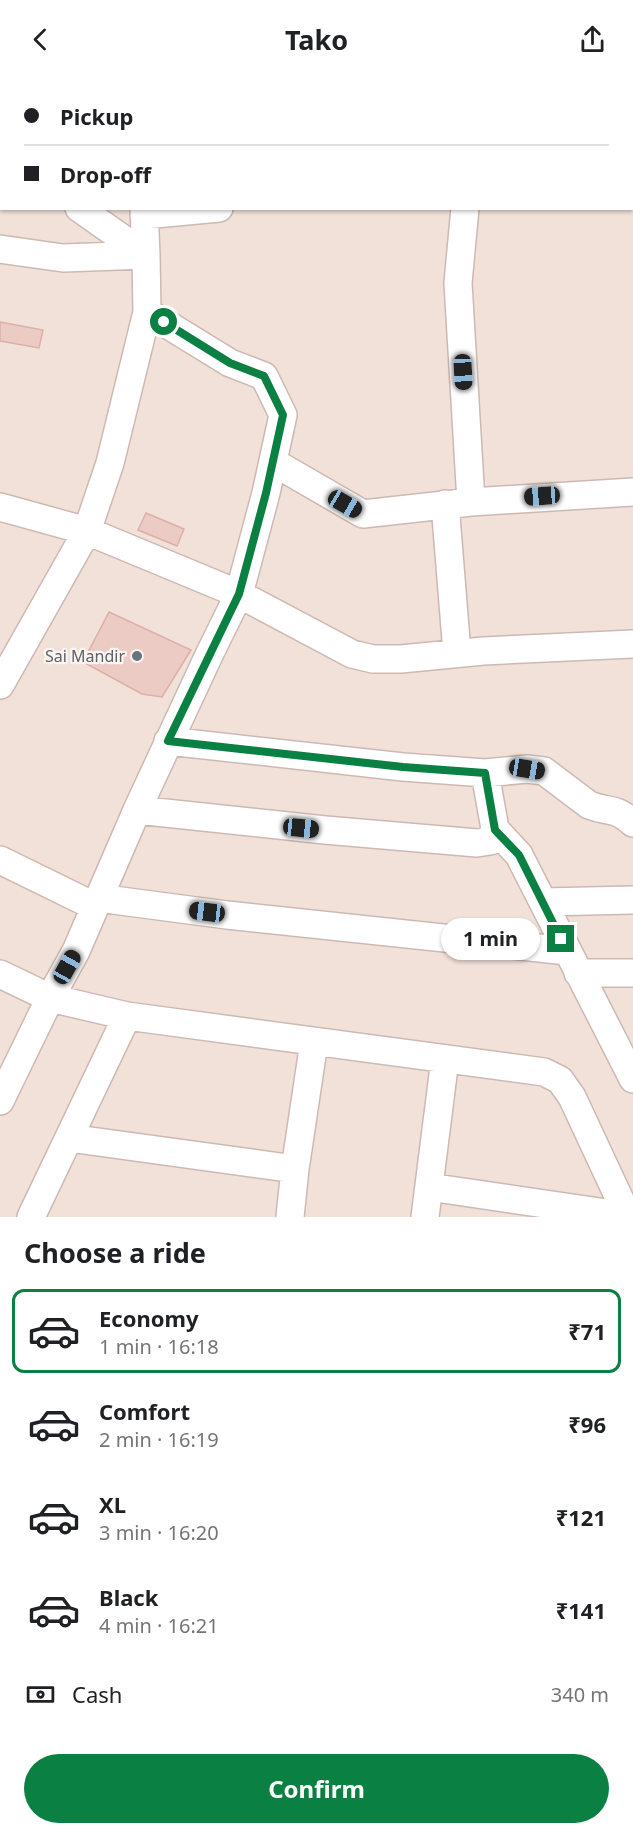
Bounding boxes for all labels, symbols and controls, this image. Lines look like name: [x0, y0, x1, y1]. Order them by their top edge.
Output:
text: Tako: [285, 21, 348, 58]
icon: back: [24, 23, 57, 56]
icon: share: [576, 23, 609, 56]
text: Pickup: [60, 101, 133, 131]
text: Drop-off: [60, 159, 151, 189]
route start: [150, 308, 177, 335]
car: [453, 354, 473, 390]
car: [523, 486, 561, 506]
car: [325, 487, 365, 521]
place label: Sai Mandir: [45, 645, 125, 667]
marker: Sai Mandir: [130, 649, 144, 663]
car: [508, 757, 546, 781]
car: [282, 817, 320, 839]
car: [188, 901, 226, 923]
callout: 1 min: [441, 918, 540, 960]
text: 1 min: [463, 925, 518, 952]
route end: [547, 925, 574, 952]
car: [50, 947, 84, 987]
text: Choose a ride: [24, 1234, 206, 1271]
text: Economy: [99, 1303, 198, 1333]
icon: car: [27, 1304, 81, 1358]
text: ₹71: [568, 1316, 606, 1346]
text: 1 min · 16:18: [99, 1333, 219, 1360]
text: Comfort: [99, 1396, 190, 1426]
icon: car: [27, 1397, 81, 1451]
text: ₹96: [568, 1409, 606, 1439]
text: 2 min · 16:19: [99, 1426, 219, 1453]
text: XL: [99, 1489, 126, 1519]
icon: car: [27, 1490, 81, 1544]
text: ₹121: [556, 1502, 606, 1532]
text: 3 min · 16:20: [99, 1519, 219, 1546]
text: Black: [99, 1582, 158, 1612]
icon: car: [27, 1583, 81, 1637]
text: ₹141: [556, 1595, 606, 1625]
text: 4 min · 16:21: [99, 1612, 219, 1639]
icon: cash: [24, 1678, 57, 1711]
text: Cash: [72, 1679, 122, 1709]
text: 340 m: [551, 1681, 609, 1708]
button: Confirm: [24, 1754, 609, 1823]

